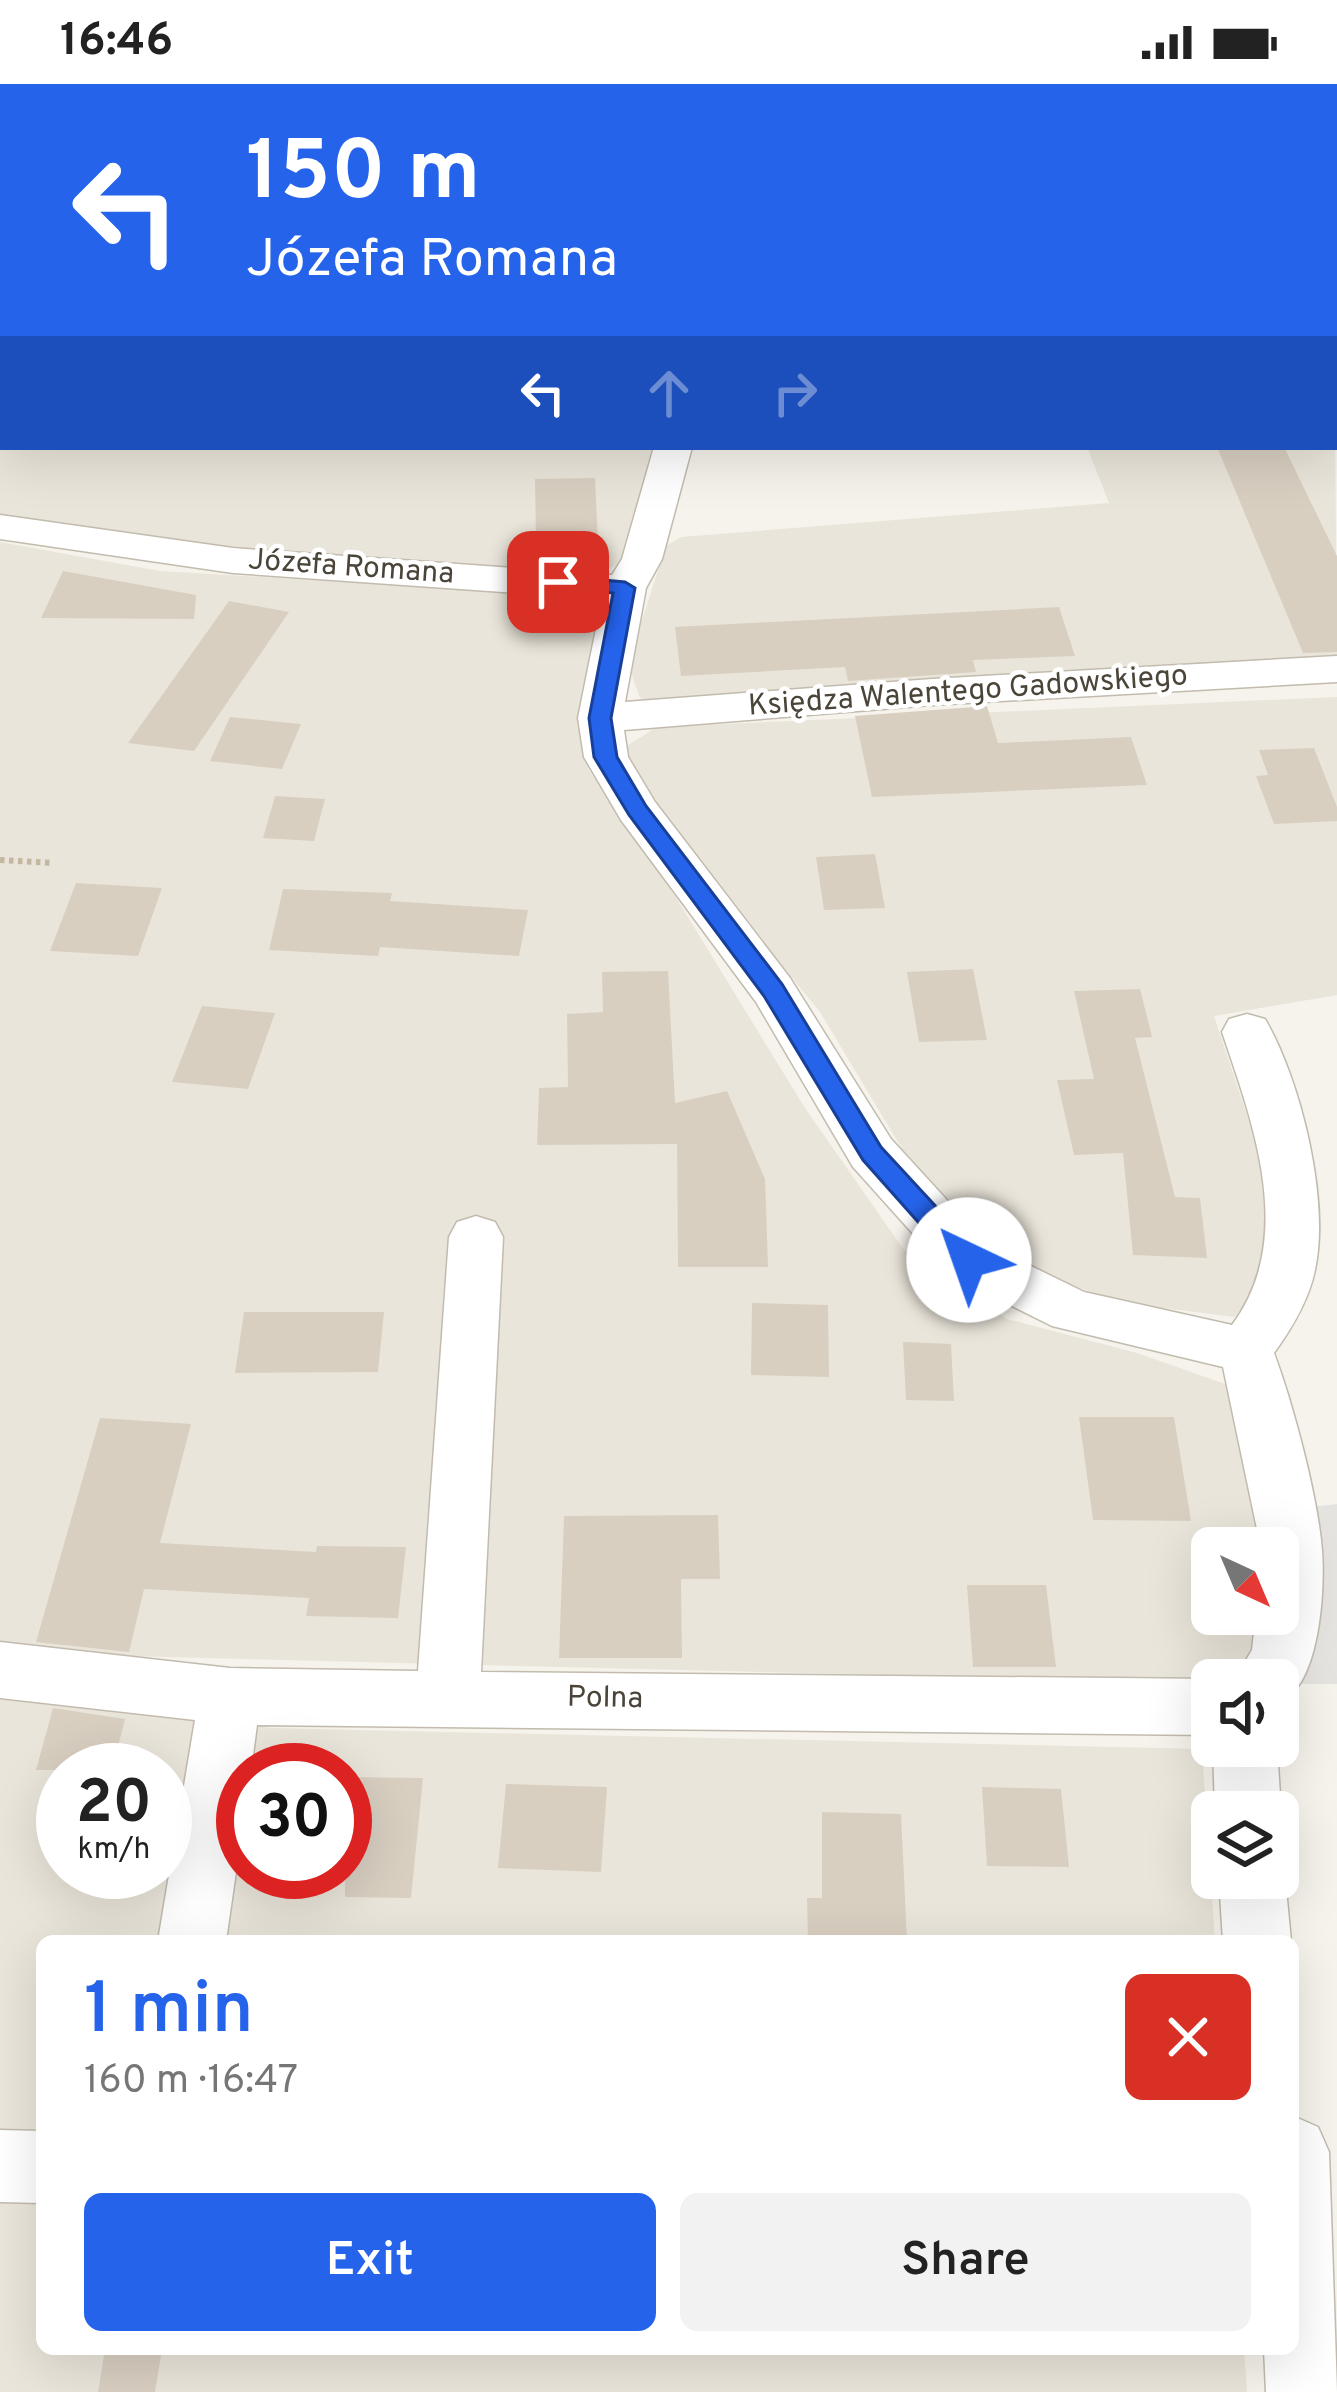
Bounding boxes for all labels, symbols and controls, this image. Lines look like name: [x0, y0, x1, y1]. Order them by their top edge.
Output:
text: 16:46: [60, 14, 173, 71]
text: 150 m: [246, 123, 481, 229]
icon: left: [48, 132, 204, 288]
text: Józefa Romana: [246, 227, 618, 296]
icon: left: [510, 360, 576, 426]
icon: ahead: [636, 360, 702, 426]
icon: right: [762, 360, 828, 426]
pin: [507, 531, 609, 633]
street label: Józefa Romana: [247, 542, 455, 594]
icon: arrive: [525, 549, 591, 615]
street label: Księdza Walentego Gadowskiego: [747, 658, 1189, 726]
position arrow: [906, 1197, 1032, 1323]
north arrow: [1191, 1527, 1299, 1635]
map controls: [1191, 1527, 1299, 1899]
button: sound: [1191, 1659, 1299, 1767]
street label: Polna: [566, 1680, 644, 1718]
speed limit sign: 30: [216, 1743, 372, 1899]
text: 20: [76, 1768, 152, 1844]
button: layers: [1191, 1791, 1299, 1899]
text: km/h: [78, 1832, 150, 1869]
text: 1 min: [84, 1967, 254, 2059]
button: close: [1125, 1974, 1251, 2100]
text: 160 m · 16:47: [84, 2058, 298, 2107]
button: Exit: [84, 2193, 656, 2331]
button: Share: [680, 2193, 1251, 2331]

